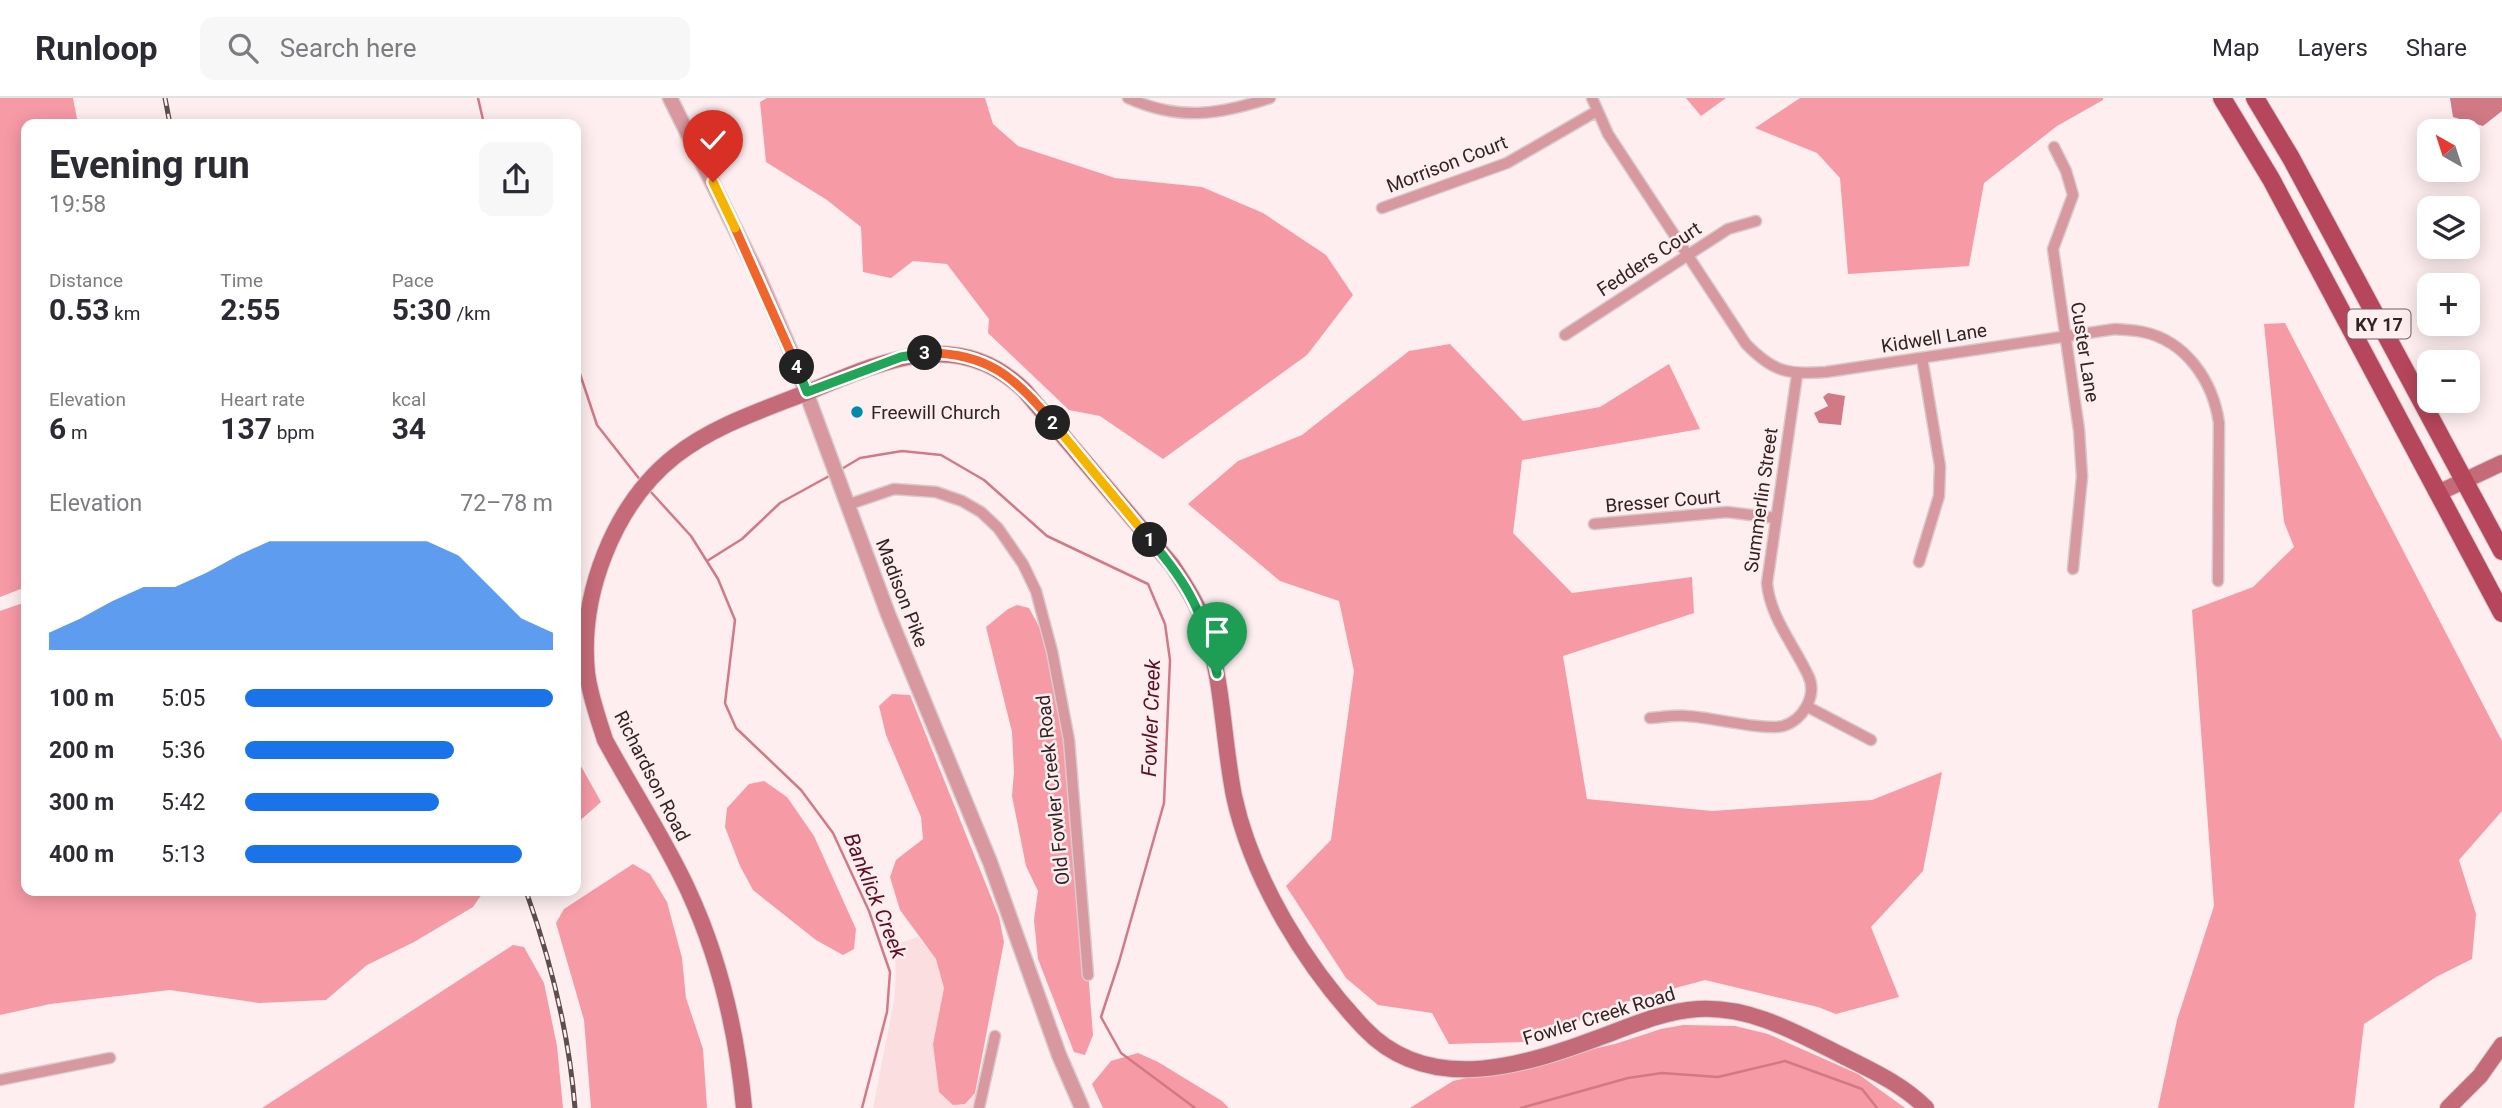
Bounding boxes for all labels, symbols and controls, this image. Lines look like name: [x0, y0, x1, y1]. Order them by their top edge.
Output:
search box: [200, 17, 690, 80]
text: Runloop: [35, 29, 158, 68]
icon: search: [224, 29, 262, 67]
text: Search here: [280, 33, 416, 63]
text: Map: [2212, 34, 2260, 62]
text: Layers: [2298, 34, 2368, 62]
text: Share: [2406, 34, 2467, 62]
pin: [683, 110, 743, 182]
north arrow: [2417, 119, 2480, 182]
map controls: [2417, 119, 2480, 413]
icon: check: [694, 121, 732, 159]
street label: Morrison Court: [1383, 130, 1511, 198]
button: share: [479, 142, 553, 216]
text: Evening run: [49, 143, 250, 187]
text: 19:58: [49, 191, 106, 218]
button: layers: [2417, 196, 2480, 259]
street label: Fedders Court: [1593, 217, 1705, 301]
text: Distance: [49, 269, 123, 292]
text: Time: [220, 269, 263, 292]
text: Pace: [392, 269, 434, 292]
button: +: [2417, 273, 2480, 336]
text: 0.53: [49, 292, 109, 327]
text: 2:55: [220, 292, 280, 327]
text: 5:30: [392, 292, 452, 327]
street label: Custer Lane: [2066, 300, 2104, 404]
text: km: [109, 302, 140, 325]
text: /km: [452, 302, 491, 325]
road number: KY 17: [2348, 309, 2410, 338]
street label: Kidwell Lane: [1880, 318, 1988, 358]
pin: 3: [908, 336, 942, 370]
text: 3: [919, 341, 930, 364]
pin: 4: [780, 350, 814, 384]
button: −: [2417, 350, 2480, 413]
text: 4: [791, 355, 802, 378]
text: Elevation: [49, 388, 126, 411]
text: Heart rate: [220, 388, 305, 411]
text: kcal: [392, 388, 426, 411]
place label: Freewill Church: [871, 401, 1001, 424]
marker: Freewill Church: [849, 404, 865, 420]
pin: 2: [1036, 406, 1070, 440]
text: 6: [49, 411, 66, 446]
text: 137: [220, 411, 272, 446]
text: 34: [392, 411, 426, 446]
text: 2: [1047, 411, 1058, 434]
text: m: [66, 421, 88, 444]
text: bpm: [272, 421, 315, 444]
street label: Summerlin Street: [1739, 426, 1783, 574]
street label: Bresser Court: [1604, 484, 1722, 518]
text: Elevation: [49, 490, 142, 517]
text: 72–78 m: [460, 490, 553, 517]
pin: 1: [1132, 522, 1168, 558]
text: 1: [1144, 528, 1155, 551]
street label: Madison Pike: [871, 536, 933, 650]
pin: [1187, 602, 1247, 674]
icon: arrive: [1198, 613, 1236, 651]
water label: Fowler Creek: [1137, 658, 1165, 777]
text: 100 m: [49, 685, 114, 712]
text: 5:05: [161, 685, 205, 712]
street label: Old Fowler Creek Road: [1032, 694, 1074, 886]
street label: Richardson Road: [609, 707, 695, 845]
text: 200 m: [49, 737, 114, 764]
text: 5:36: [161, 737, 205, 764]
text: 300 m: [49, 789, 114, 816]
text: 5:42: [161, 789, 205, 816]
water label: Banklick Creek: [839, 830, 911, 963]
text: 400 m: [49, 841, 114, 868]
text: 5:13: [161, 841, 205, 868]
street label: Fowler Creek Road: [1520, 982, 1678, 1050]

